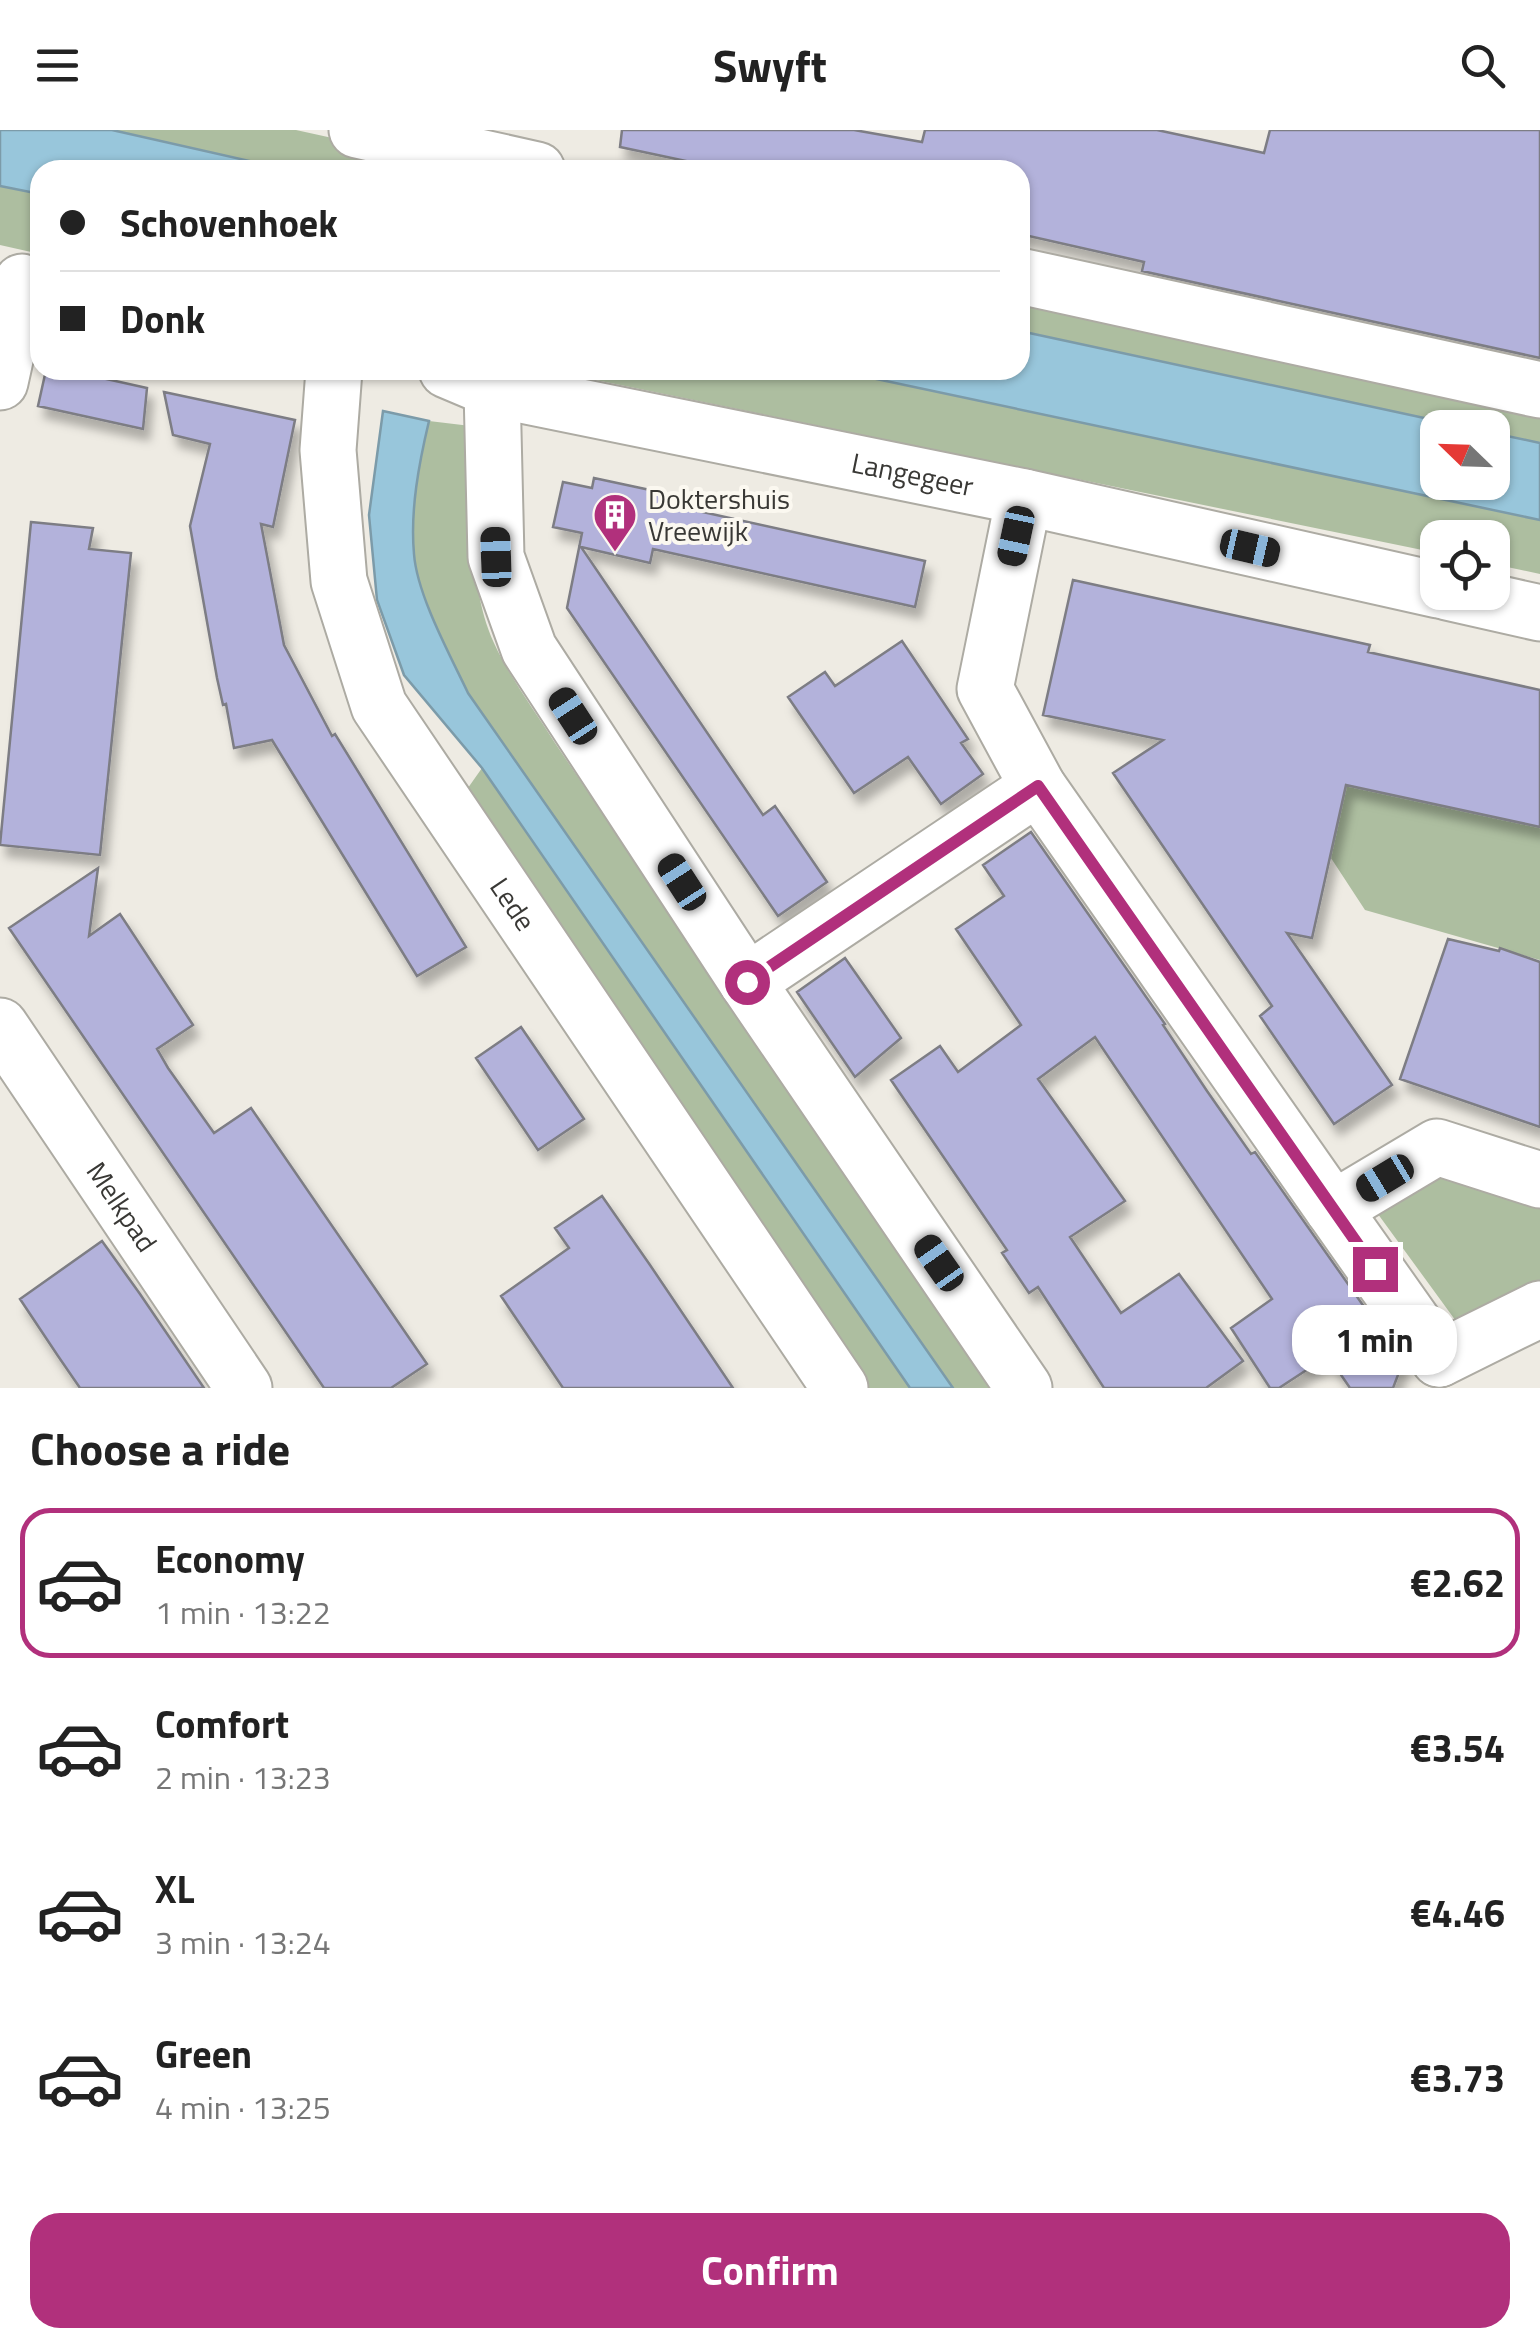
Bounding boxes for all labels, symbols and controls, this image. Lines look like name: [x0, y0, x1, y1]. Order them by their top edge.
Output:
text: Swyft: [713, 31, 827, 99]
icon: menu: [30, 38, 85, 93]
icon: search: [1455, 38, 1510, 93]
text: Schovenhoek: [120, 194, 338, 252]
text: Donk: [120, 290, 205, 348]
north arrow: [1420, 410, 1510, 500]
map controls: [1420, 410, 1510, 610]
street label: Langegeer: [848, 441, 978, 507]
place label: Doktershuis Vreewijk: [648, 477, 790, 552]
building icon: Doktershuis Vreewijk: [592, 492, 638, 553]
car: [995, 504, 1037, 568]
button: locate: [1420, 520, 1510, 610]
car: [480, 526, 512, 588]
car: [1217, 527, 1283, 569]
car: [544, 683, 602, 749]
car: [653, 849, 711, 915]
street label: Lede: [480, 868, 547, 939]
route start: [725, 960, 770, 1005]
car: [1352, 1150, 1418, 1206]
street label: Melkpad: [76, 1153, 168, 1260]
car: [910, 1230, 968, 1296]
route end: [1353, 1247, 1398, 1292]
callout: 1 min: [1292, 1304, 1458, 1374]
text: 1 min: [1336, 1316, 1413, 1364]
text: Choose a ride: [30, 1414, 290, 1482]
text: Economy: [155, 1530, 305, 1588]
icon: car: [35, 1538, 125, 1628]
text: €2.62: [1410, 1554, 1505, 1612]
text: 1 min · 13:22: [155, 1588, 331, 1636]
text: Comfort: [155, 1695, 289, 1753]
icon: car: [35, 1703, 125, 1793]
text: €3.54: [1410, 1719, 1505, 1777]
text: 2 min · 13:23: [155, 1753, 331, 1801]
text: XL: [155, 1860, 195, 1918]
icon: car: [35, 1868, 125, 1958]
text: €4.46: [1410, 1884, 1505, 1942]
text: 3 min · 13:24: [155, 1918, 331, 1966]
text: Green: [155, 2025, 252, 2083]
icon: car: [35, 2033, 125, 2123]
text: €3.73: [1410, 2049, 1505, 2107]
text: 4 min · 13:25: [155, 2083, 331, 2131]
button: Confirm: [30, 2213, 1510, 2328]

